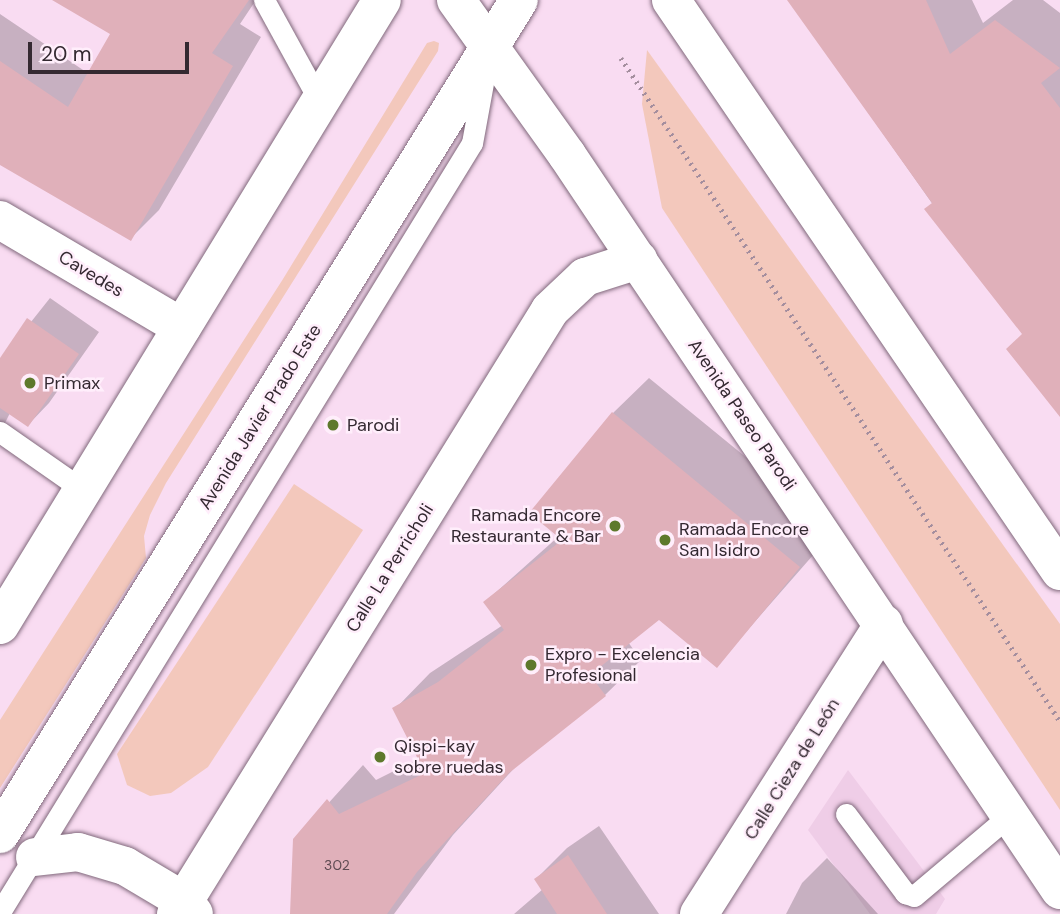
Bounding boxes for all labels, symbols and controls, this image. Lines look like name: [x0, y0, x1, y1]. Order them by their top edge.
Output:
scale bar: [32, 28, 192, 72]
text: 20 m: [41, 40, 92, 68]
street label: Cavedes: [55, 246, 127, 302]
street label: Avenida Javier Prado Este: [194, 320, 326, 514]
street label: Avenida Paseo Parodi: [683, 335, 801, 495]
place label: Primax: [44, 372, 100, 394]
marker: Primax: [22, 375, 38, 391]
place label: Parodi: [347, 414, 399, 436]
marker: Parodi: [325, 417, 341, 433]
street label: Calle La Perricholi: [342, 500, 438, 636]
place label: Ramada Encore Restaurante & Bar: [451, 505, 601, 548]
marker: Ramada Encore Restaurante & Bar: [607, 518, 623, 534]
place label: Ramada Encore San Isidro: [679, 519, 809, 562]
marker: Ramada Encore San Isidro: [657, 532, 673, 548]
place label: Expro - Excelencia Profesional: [545, 644, 700, 686]
marker: Expro - Excelencia Profesional: [523, 657, 539, 673]
street label: Calle Cieza de León: [740, 694, 844, 844]
place label: Qispi-kay sobre ruedas: [394, 736, 504, 778]
marker: Qispi-kay sobre ruedas: [372, 749, 388, 765]
house number: 302: [324, 857, 350, 873]

